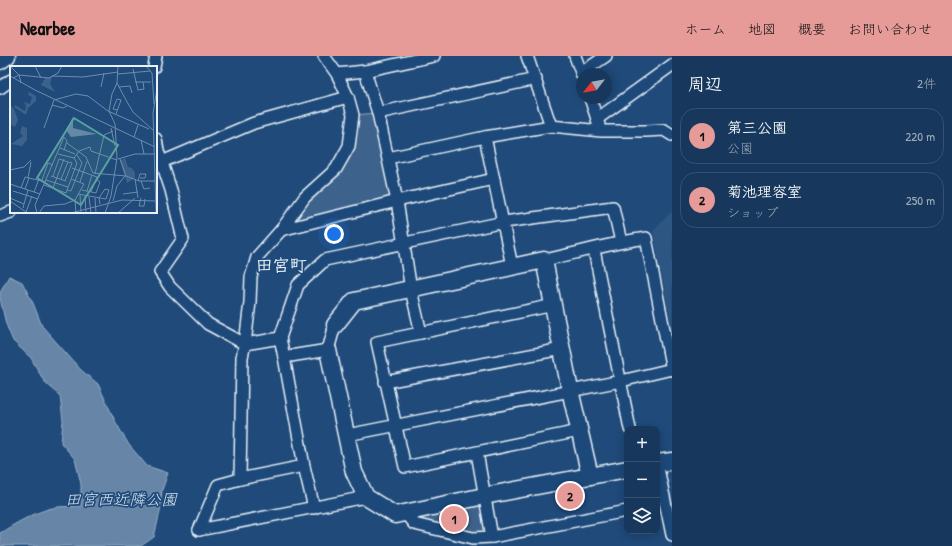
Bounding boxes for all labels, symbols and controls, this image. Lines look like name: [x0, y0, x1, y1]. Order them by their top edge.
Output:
text: Nearbee: [20, 15, 75, 41]
text: ホーム: [685, 19, 726, 38]
text: 地図: [748, 19, 776, 38]
text: 概要: [798, 19, 826, 38]
text: お問い合わせ: [848, 19, 932, 38]
inset map: [10, 66, 157, 213]
north arrow: [576, 68, 612, 104]
text: 周辺: [688, 72, 722, 95]
text: 2件: [917, 74, 936, 92]
text: 第三公園: [727, 117, 787, 138]
text: 1: [700, 127, 704, 145]
text: 220 m: [905, 127, 935, 145]
text: 公園: [727, 139, 753, 157]
text: 菊池理容室: [727, 181, 802, 202]
text: 2: [699, 191, 705, 209]
text: 250 m: [906, 191, 935, 209]
text: ショップ: [727, 203, 778, 221]
your location: [324, 224, 344, 244]
district label: 田宮町: [256, 253, 307, 276]
map controls: [624, 426, 660, 534]
button: +: [624, 426, 660, 462]
button: −: [624, 462, 660, 498]
pin: 2: [557, 481, 583, 511]
water label: 田宮西近隣公園: [65, 488, 178, 510]
button: layers: [624, 498, 660, 534]
pin: 1: [441, 504, 467, 534]

